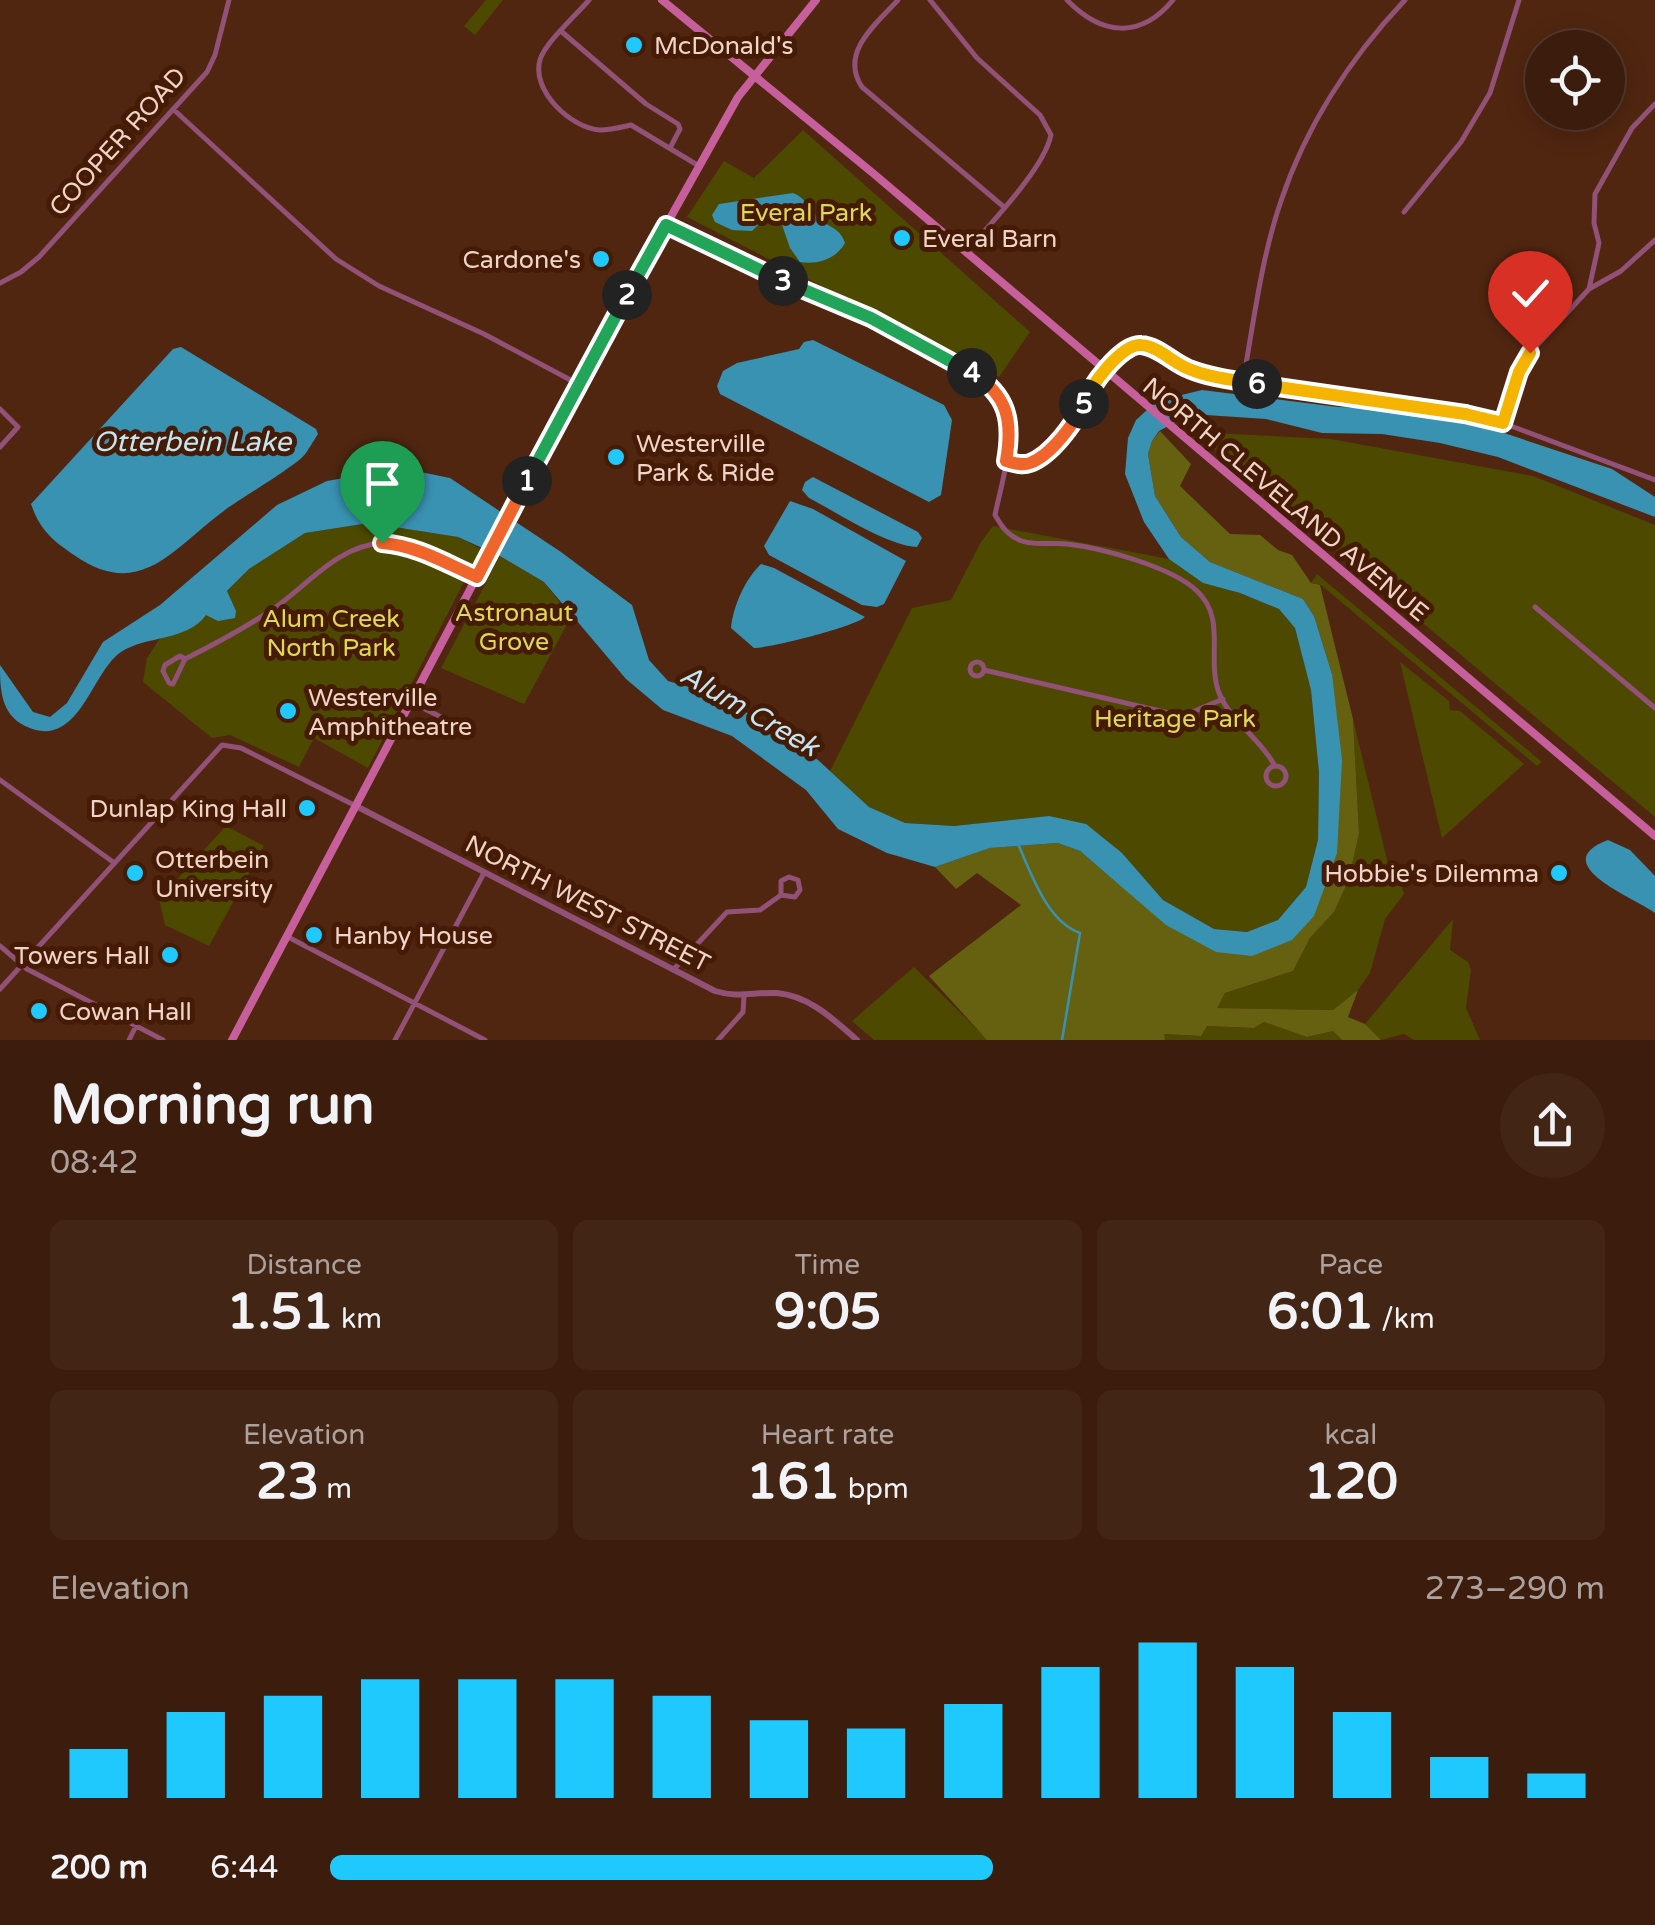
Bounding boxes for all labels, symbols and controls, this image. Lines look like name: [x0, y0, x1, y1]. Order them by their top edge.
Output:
map controls: [1525, 30, 1625, 130]
button: locate: [1525, 30, 1625, 130]
place label: McDonald's: [654, 31, 793, 61]
marker: McDonald's: [623, 34, 645, 56]
street label: COOPER ROAD: [43, 61, 192, 222]
park label: Everal Park: [740, 198, 872, 228]
place label: Everal Barn: [922, 224, 1057, 254]
marker: Everal Barn: [891, 227, 913, 249]
place label: Cardone's: [462, 245, 581, 275]
marker: Cardone's: [590, 248, 612, 270]
pin: [1488, 251, 1573, 354]
pin: 3: [758, 256, 808, 306]
text: 3: [774, 264, 792, 298]
icon: check: [1503, 266, 1558, 321]
pin: 2: [602, 270, 652, 320]
text: 2: [618, 278, 636, 312]
pin: 4: [947, 348, 997, 398]
text: 4: [963, 356, 981, 390]
pin: 6: [1232, 359, 1282, 409]
text: 6: [1248, 367, 1266, 401]
street label: NORTH CLEVELAND AVENUE: [1136, 371, 1434, 628]
pin: 5: [1059, 379, 1109, 429]
text: 5: [1075, 387, 1093, 421]
water label: Otterbein Lake: [93, 425, 293, 459]
place label: Westerville Park & Ride: [636, 429, 775, 488]
pin: [340, 441, 425, 544]
marker: Westerville Park & Ride: [605, 446, 627, 468]
icon: arrive: [355, 456, 410, 511]
pin: 1: [502, 456, 552, 506]
text: 1: [518, 464, 536, 498]
park label: Astronaut Grove: [455, 598, 574, 657]
park label: Alum Creek North Park: [262, 604, 400, 663]
water label: Alum Creek: [674, 658, 826, 765]
place label: Westerville Amphitheatre: [308, 683, 472, 742]
marker: Westerville Amphitheatre: [277, 700, 299, 722]
park label: Heritage Park: [1094, 704, 1256, 734]
place label: Dunlap King Hall: [90, 794, 287, 824]
marker: Dunlap King Hall: [296, 797, 318, 819]
street label: NORTH WEST STREET: [460, 829, 715, 979]
place label: Otterbein University: [155, 845, 273, 904]
place label: Hobbie's Dilemma: [1324, 859, 1539, 889]
marker: Otterbein University: [124, 862, 146, 884]
marker: Hobbie's Dilemma: [1548, 862, 1570, 884]
place label: Hanby House: [334, 921, 493, 951]
marker: Hanby House: [303, 924, 325, 946]
place label: Towers Hall: [14, 941, 150, 971]
marker: Towers Hall: [159, 944, 181, 966]
place label: Cowan Hall: [59, 997, 192, 1027]
marker: Cowan Hall: [28, 1000, 50, 1022]
text: Morning run: [50, 1073, 375, 1139]
button: share: [1500, 1073, 1605, 1178]
text: 08:42: [50, 1144, 139, 1182]
text: Distance: [247, 1248, 362, 1282]
text: Time: [795, 1248, 860, 1282]
text: Pace: [1319, 1248, 1383, 1282]
text: 1.51: [226, 1282, 334, 1342]
text: 9:05: [774, 1282, 881, 1342]
text: 6:01: [1267, 1282, 1374, 1342]
text: km: [334, 1302, 382, 1336]
text: /km: [1374, 1302, 1435, 1336]
text: Elevation: [243, 1418, 365, 1452]
text: Heart rate: [761, 1418, 894, 1452]
text: kcal: [1325, 1418, 1377, 1452]
text: 23: [256, 1452, 319, 1512]
text: 161: [746, 1452, 840, 1512]
text: 120: [1304, 1452, 1398, 1512]
text: m: [319, 1472, 352, 1506]
text: bpm: [840, 1472, 909, 1506]
text: Elevation: [50, 1570, 190, 1608]
text: 273–290 m: [1425, 1570, 1605, 1608]
text: 200 m: [50, 1849, 148, 1887]
text: 6:44: [210, 1849, 279, 1887]

